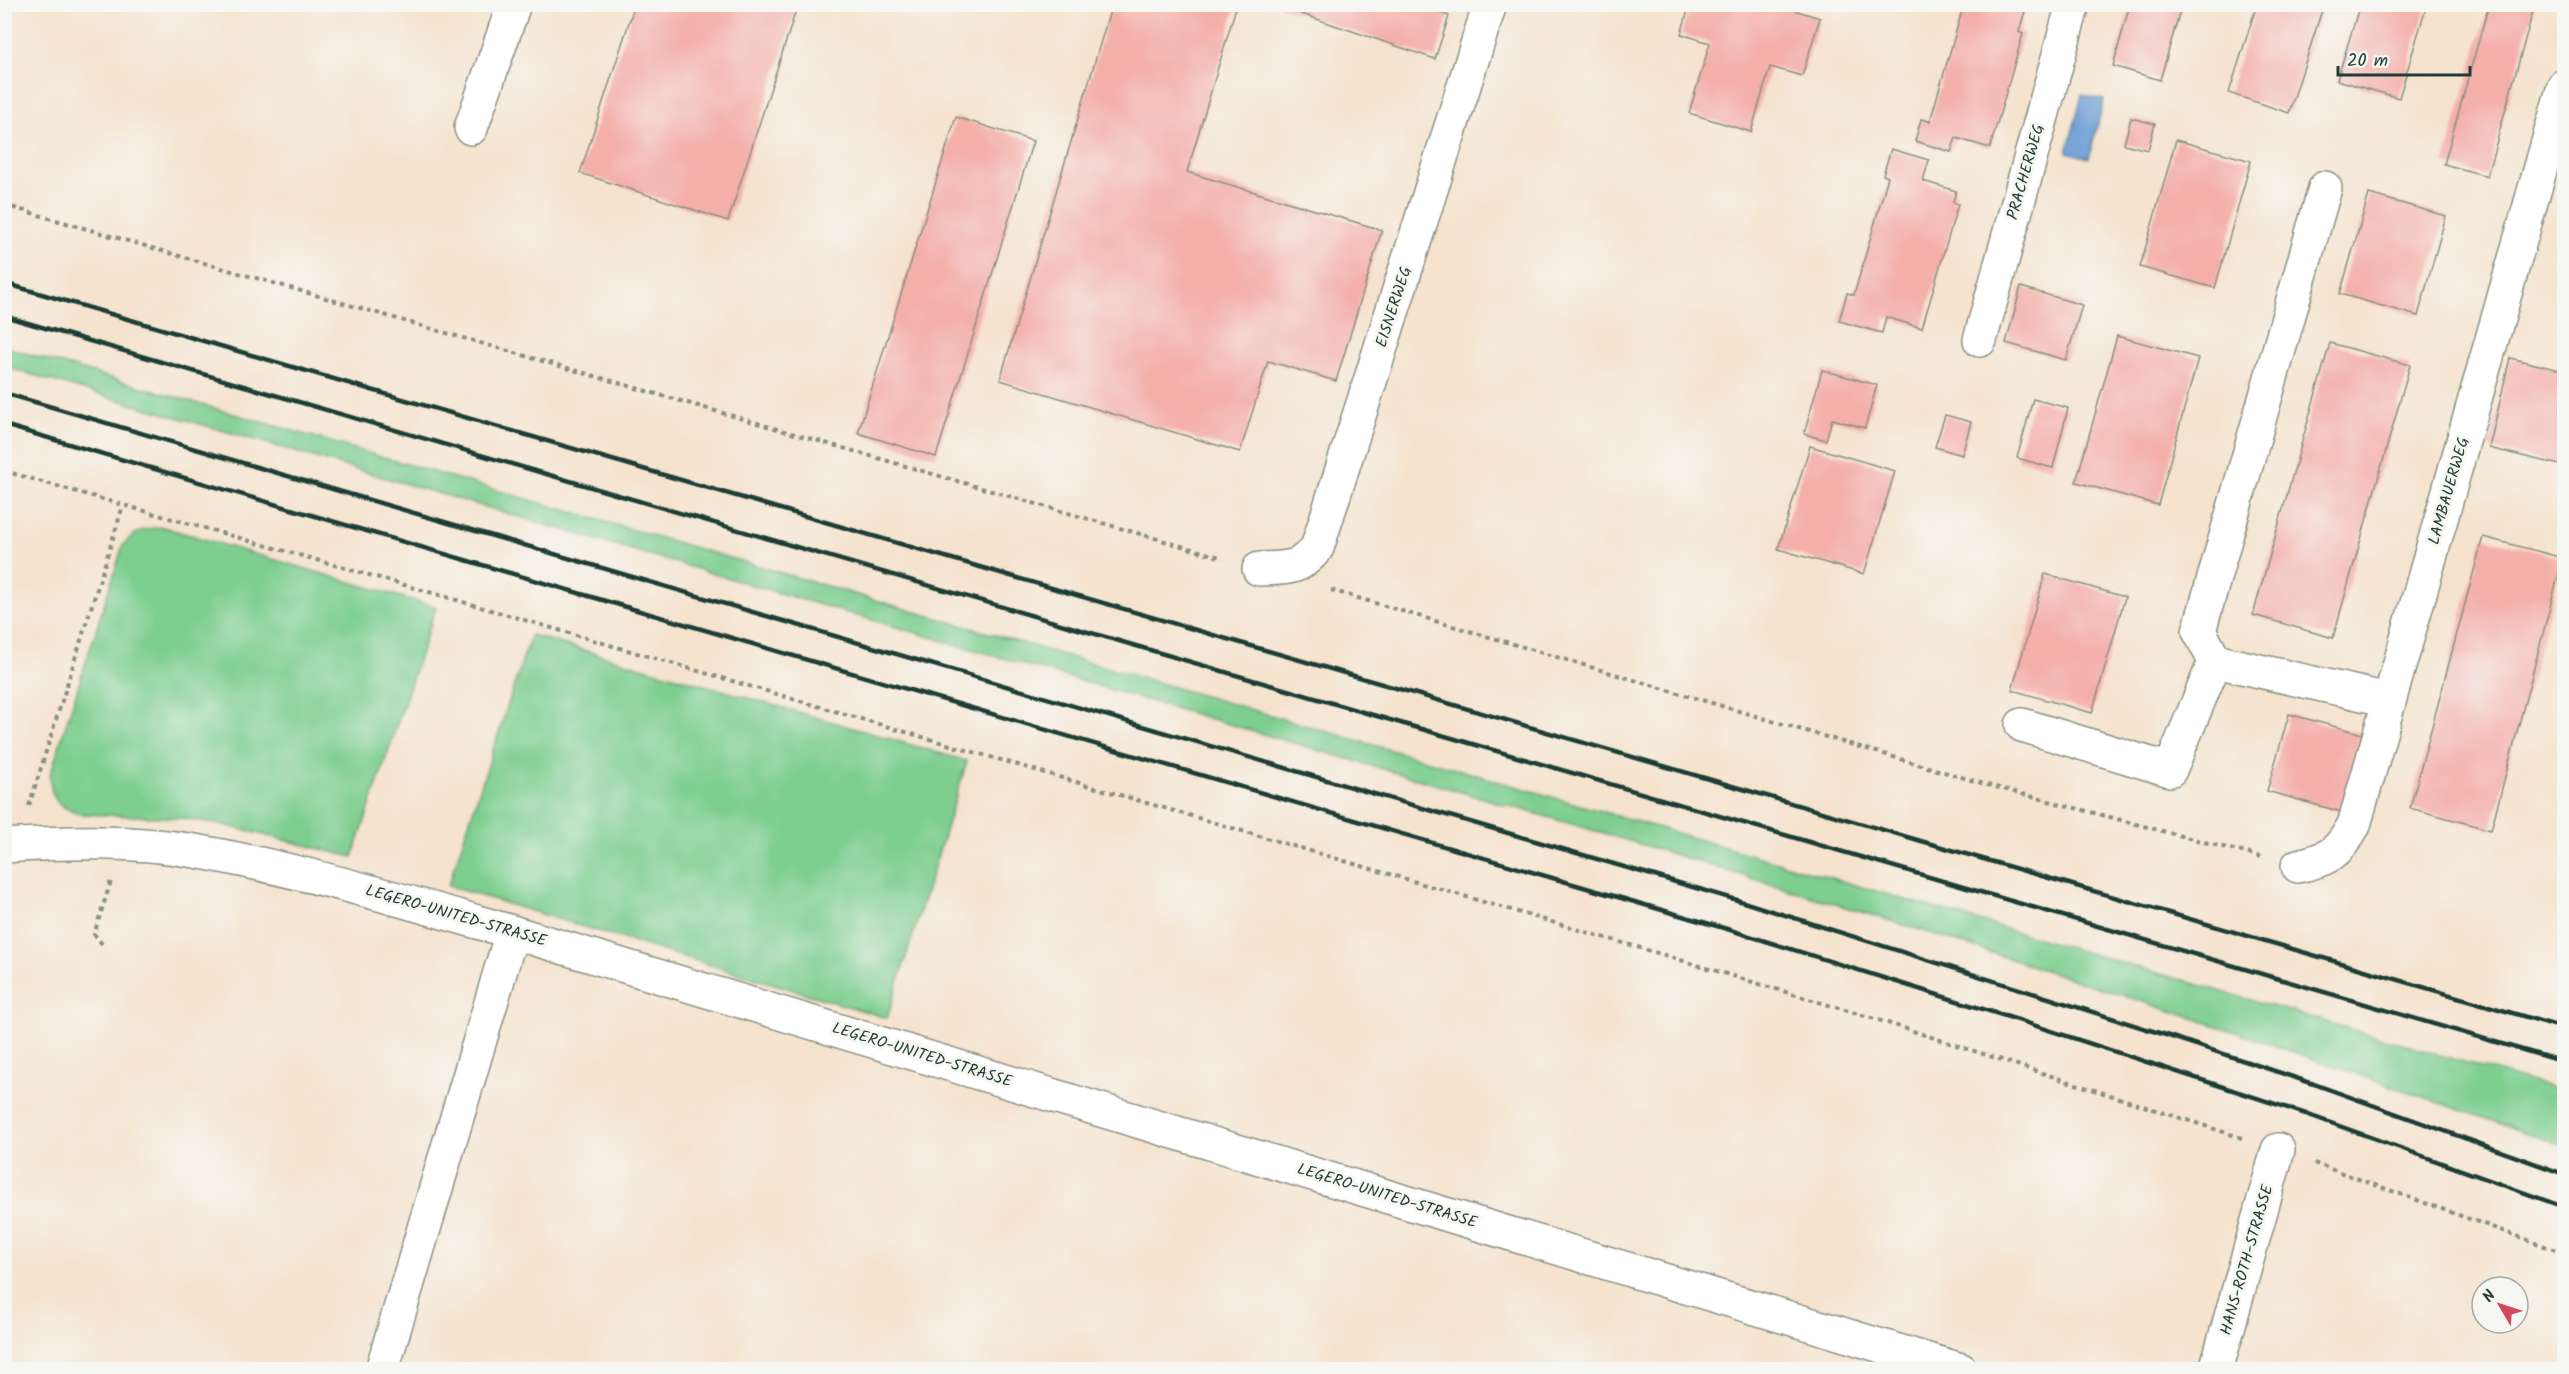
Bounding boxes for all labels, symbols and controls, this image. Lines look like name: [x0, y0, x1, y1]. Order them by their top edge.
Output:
scale bar: [2338, 39, 2470, 77]
text: 20 m: [2347, 47, 2388, 76]
street label: PRACHERWEG: [2000, 121, 2052, 223]
street label: EISNERWEG: [1369, 263, 1419, 351]
street label: LAMBAUERWEG: [2422, 434, 2476, 548]
street label: LEGERO-UNITED-STRASSE: [363, 878, 550, 954]
street label: LEGERO-UNITED-STRASSE: [829, 1016, 1016, 1094]
street label: LEGERO-UNITED-STRASSE: [1294, 1157, 1481, 1235]
street label: HANS-ROTH-STRASSE: [2214, 1181, 2281, 1338]
north arrow: [2470, 1275, 2530, 1335]
text: N: [2477, 1285, 2502, 1308]

